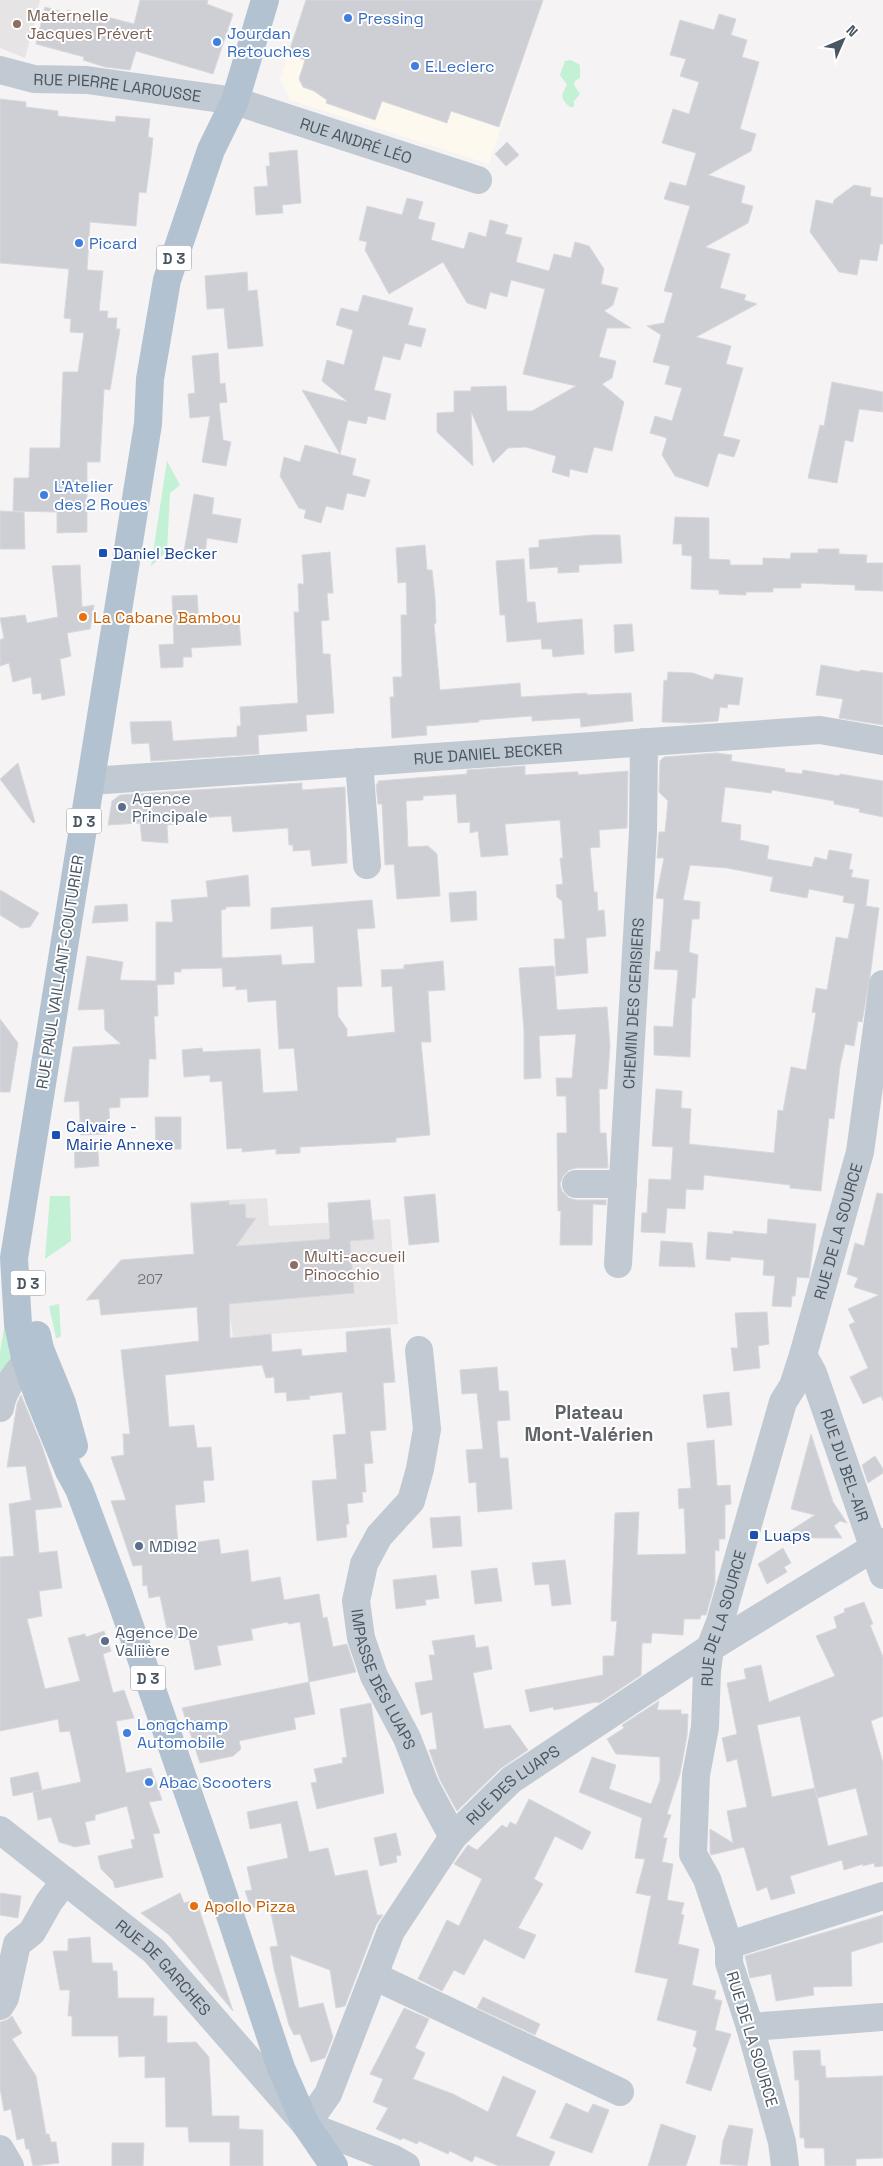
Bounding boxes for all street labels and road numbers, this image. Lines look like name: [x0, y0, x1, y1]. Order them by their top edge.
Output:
street label: RUE PIERRE LAROUSSE: [33, 68, 203, 107]
street label: RUE ANDRÉ LÉO: [297, 112, 415, 168]
road number: D 3: [156, 246, 192, 270]
street label: RUE DANIEL BECKER: [413, 738, 563, 769]
road number: D 3: [66, 808, 102, 834]
street label: RUE PAUL VAILLANT-COUTURIER: [31, 853, 89, 1091]
street label: CHEMIN DES CERISIERS: [618, 917, 649, 1090]
street label: RUE DE LA SOURCE: [809, 1160, 867, 1302]
road number: D 3: [10, 1270, 46, 1296]
street label: RUE DU BEL-AIR: [816, 1406, 874, 1524]
street label: RUE DE LA SOURCE: [696, 1548, 751, 1687]
street label: IMPASSE DES LUAPS: [347, 1608, 421, 1753]
road number: D 3: [130, 1666, 166, 1690]
street label: RUE DES LUAPS: [461, 1740, 564, 1829]
street label: RUE DE GARCHES: [111, 1914, 216, 2020]
street label: RUE DE LA SOURCE: [721, 1969, 783, 2109]

